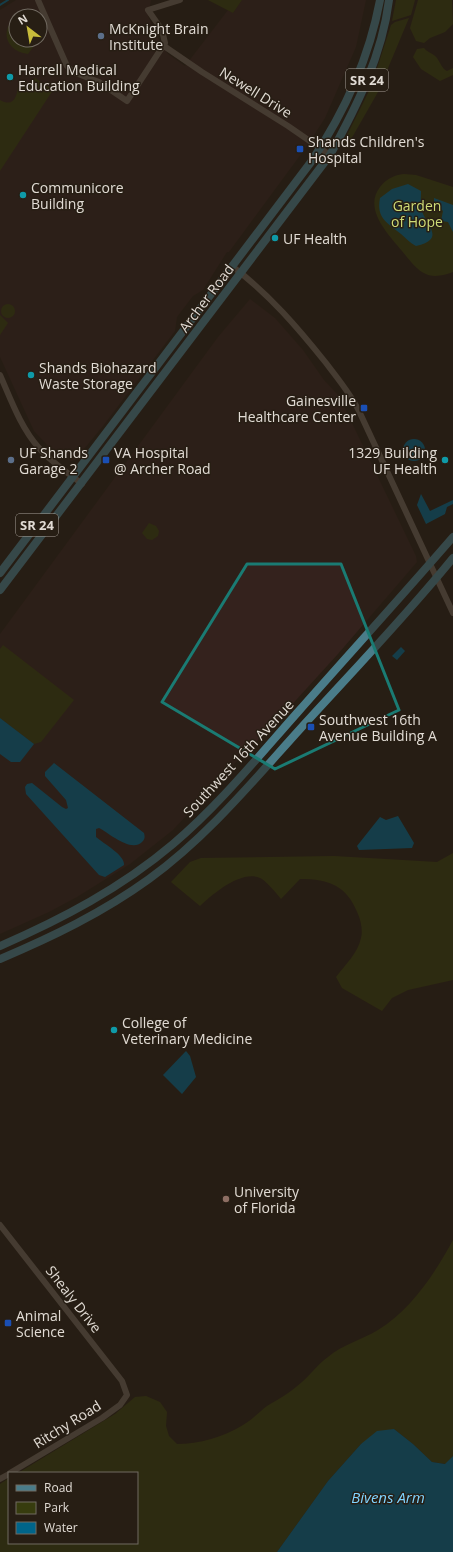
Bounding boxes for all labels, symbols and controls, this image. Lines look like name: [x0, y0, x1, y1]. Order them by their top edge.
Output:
north arrow: [8, 8, 48, 48]
text: N: [15, 10, 30, 28]
place label: McKnight Brain Institute: [109, 19, 208, 54]
marker: McKnight Brain Institute: [96, 31, 106, 41]
place label: Harrell Medical Education Building: [18, 60, 140, 95]
street label: Newell Drive: [216, 62, 296, 122]
road number: SR 24: [346, 69, 388, 91]
marker: Harrell Medical Education Building: [5, 72, 15, 82]
place label: Shands Children's Hospital: [308, 132, 425, 167]
marker: Shands Children's Hospital: [295, 144, 305, 154]
place label: Communicore Building: [31, 178, 124, 213]
marker: Communicore Building: [18, 190, 28, 200]
park label: Garden of Hope: [391, 196, 443, 231]
place label: UF Health: [283, 229, 347, 248]
marker: UF Health: [270, 233, 280, 243]
street label: Archer Road: [174, 260, 238, 336]
place label: Shands Biohazard Waste Storage: [39, 358, 157, 393]
marker: Shands Biohazard Waste Storage: [26, 370, 36, 380]
place label: Gainesville Healthcare Center: [237, 391, 356, 426]
marker: Gainesville Healthcare Center: [359, 403, 369, 413]
place label: UF Shands Garage 2: [19, 443, 88, 478]
place label: VA Hospital @ Archer Road: [114, 443, 211, 478]
place label: 1329 Building UF Health: [348, 443, 437, 478]
marker: UF Shands Garage 2: [6, 455, 16, 465]
marker: VA Hospital @ Archer Road: [101, 455, 111, 465]
marker: 1329 Building UF Health: [440, 455, 450, 465]
road number: SR 24: [16, 514, 58, 536]
street label: Southwest 16th Avenue: [178, 695, 298, 821]
place label: Southwest 16th Avenue Building A: [319, 710, 437, 745]
marker: Southwest 16th Avenue Building A: [306, 722, 316, 732]
place label: College of Veterinary Medicine: [122, 1013, 252, 1048]
marker: College of Veterinary Medicine: [109, 1025, 119, 1035]
place label: University of Florida: [234, 1182, 300, 1217]
marker: University of Florida: [221, 1194, 231, 1204]
street label: Shealy Drive: [42, 1261, 106, 1337]
place label: Animal Science: [16, 1306, 65, 1341]
marker: Animal Science: [3, 1318, 13, 1328]
street label: Ritchy Road: [30, 1396, 104, 1452]
legend: [8, 1472, 138, 1544]
text: Road: [44, 1479, 73, 1496]
water label: Bivens Arm: [351, 1487, 425, 1507]
text: Park: [44, 1499, 70, 1516]
text: Water: [44, 1519, 78, 1536]

